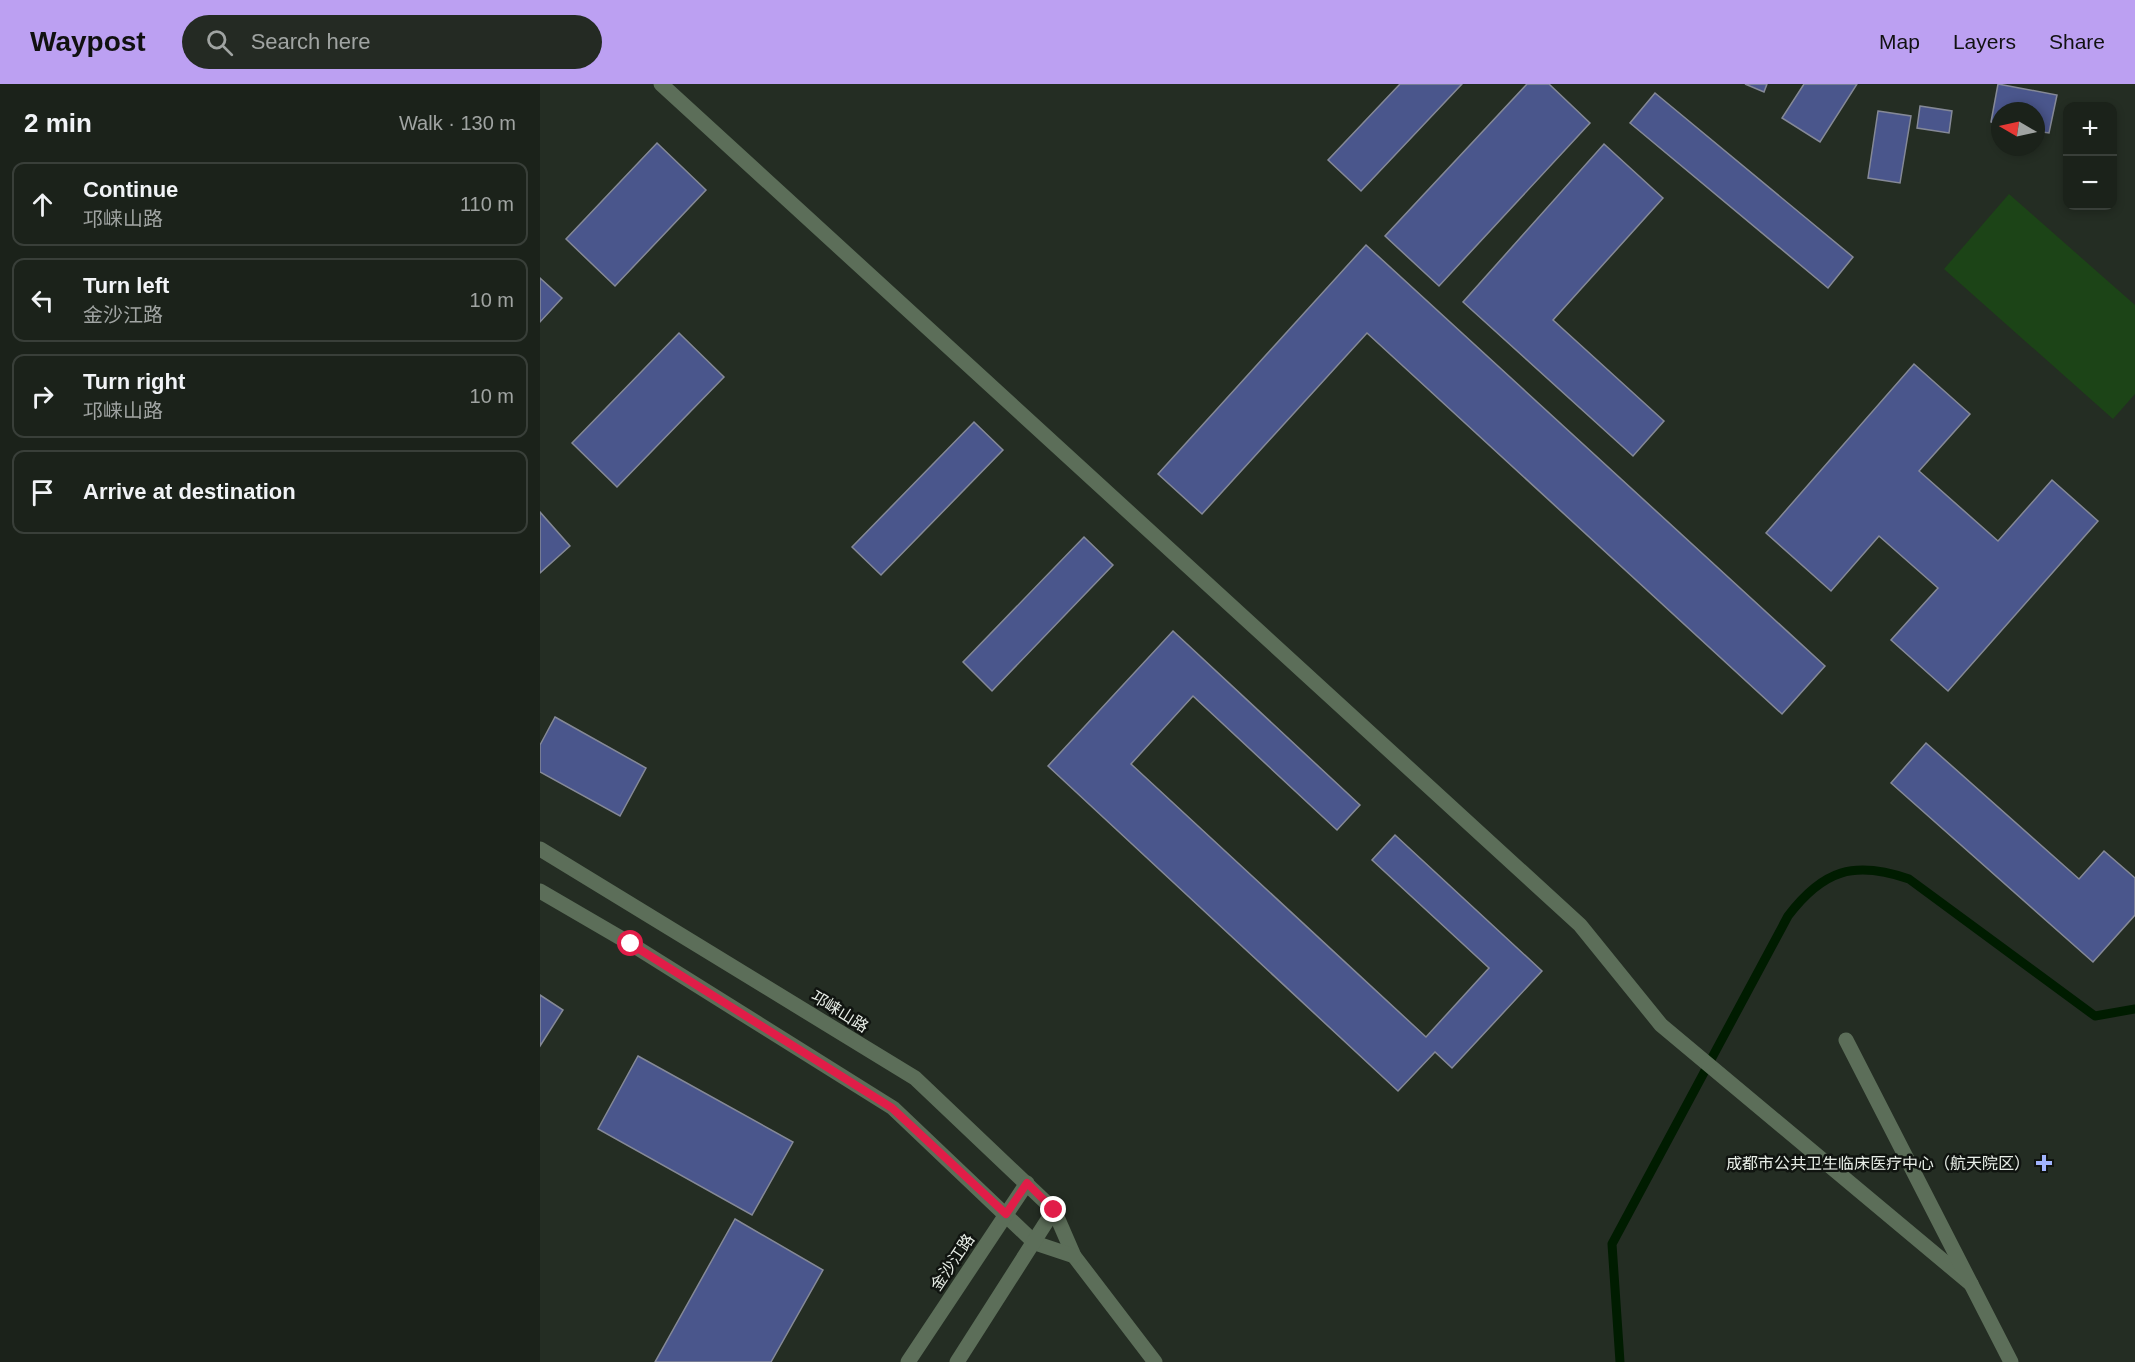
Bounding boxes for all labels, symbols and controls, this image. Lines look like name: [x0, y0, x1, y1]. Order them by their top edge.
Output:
search box: [182, 15, 602, 69]
text: Waypost: [30, 26, 146, 57]
icon: search: [203, 26, 236, 59]
text: Search here: [251, 29, 371, 54]
text: Map: [1879, 30, 1920, 53]
text: Layers: [1953, 30, 2016, 53]
text: Share: [2049, 30, 2105, 53]
north arrow: [1991, 102, 2045, 156]
map controls: [2063, 102, 2117, 210]
button: +: [2063, 102, 2117, 156]
text: 2 min: [24, 108, 92, 138]
text: Walk · 130 m: [399, 112, 516, 134]
button: −: [2063, 156, 2117, 210]
text: Continue: [83, 177, 178, 202]
icon: ahead: [26, 188, 59, 221]
text: 110 m: [460, 193, 514, 215]
text: 邛崃山路: [83, 208, 163, 230]
text: Turn left: [83, 273, 169, 298]
icon: left: [26, 284, 59, 317]
text: 10 m: [470, 289, 514, 311]
text: 金沙江路: [83, 304, 163, 326]
text: Turn right: [83, 369, 185, 394]
icon: right: [26, 380, 59, 413]
text: 10 m: [470, 385, 514, 407]
text: 邛崃山路: [83, 400, 163, 422]
icon: arrive: [26, 476, 59, 509]
text: Arrive at destination: [83, 479, 296, 504]
route start: [617, 930, 643, 956]
street label: 邛崃山路: [808, 987, 871, 1036]
marker: 成都市公共卫生临床医疗中心（航天院区）: [2035, 1154, 2053, 1172]
place label: 成都市公共卫生临床医疗中心（航天院区）: [1726, 1155, 2030, 1172]
route end: [1040, 1196, 1066, 1222]
street label: 金沙江路: [927, 1231, 977, 1294]

